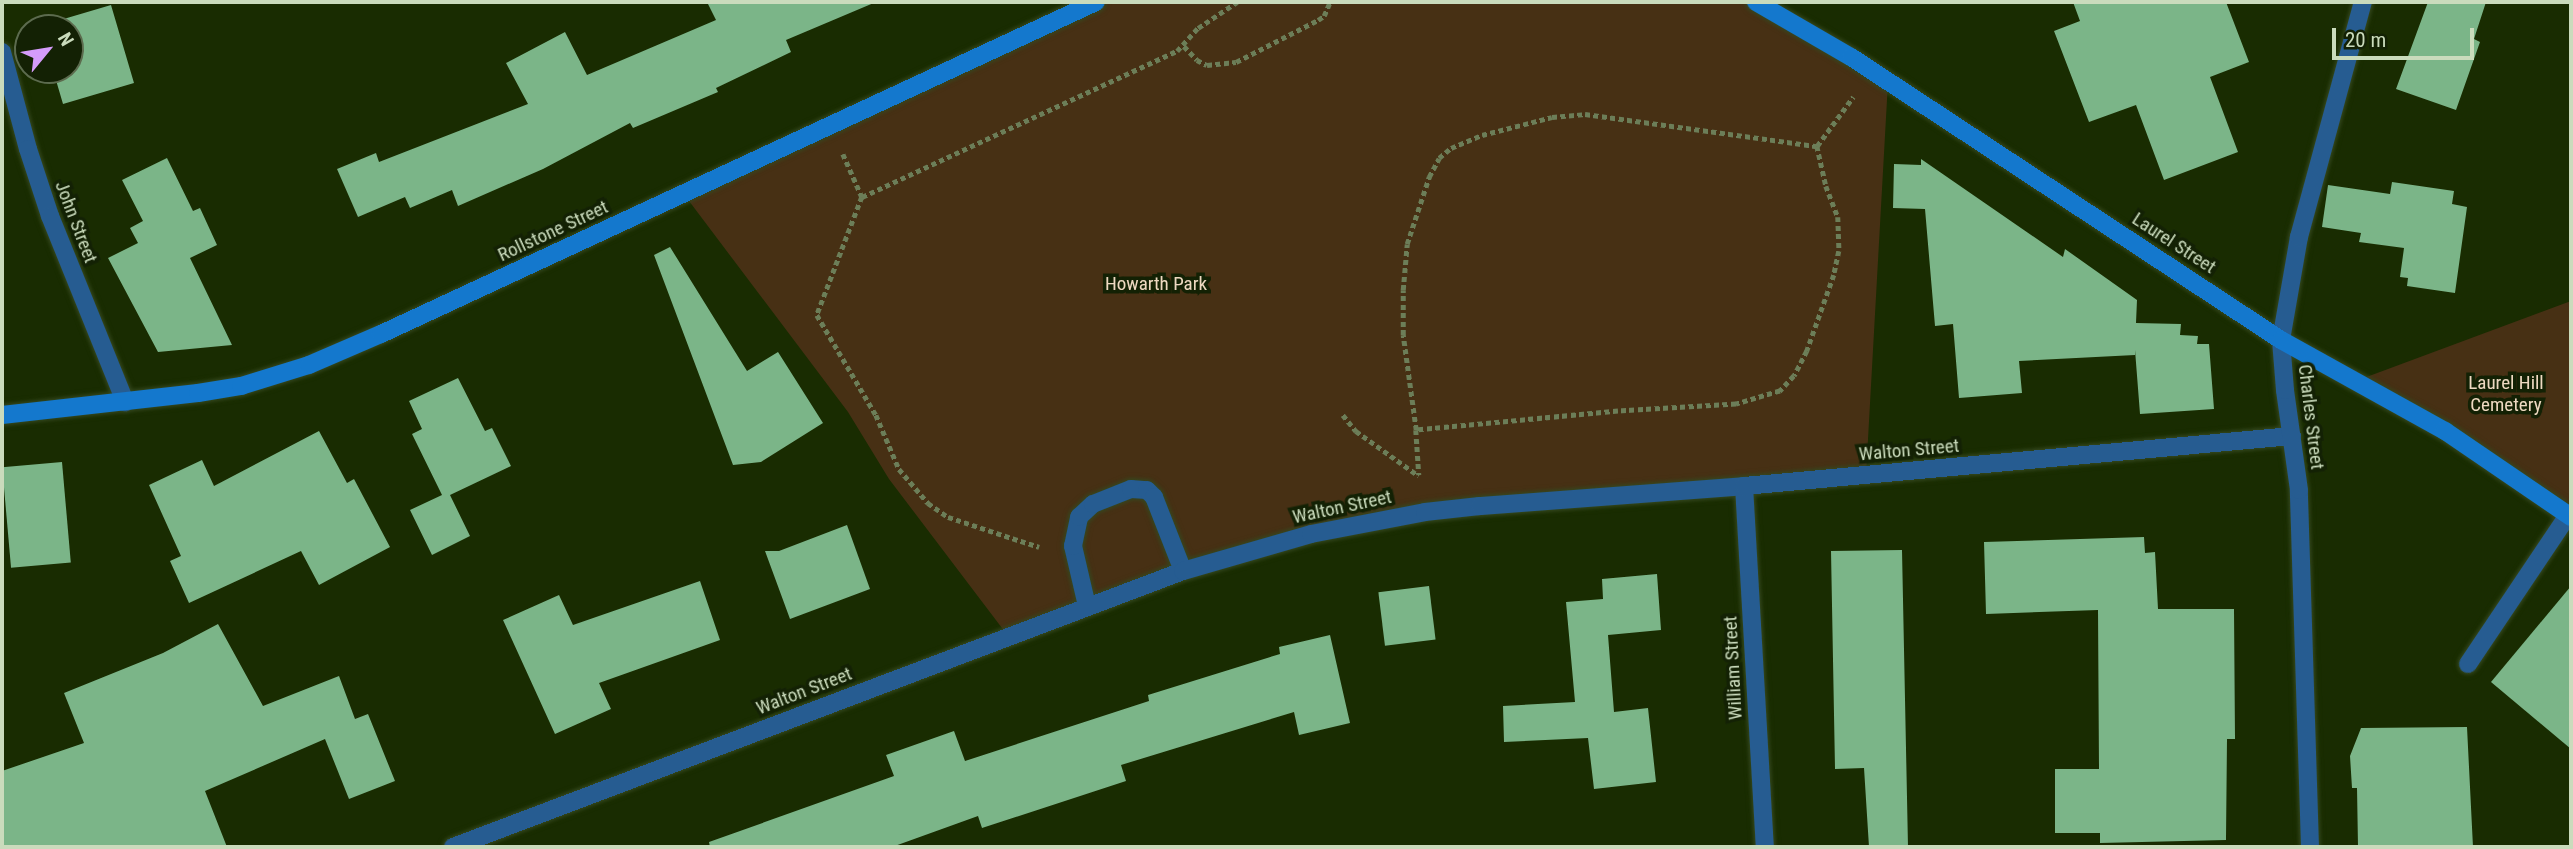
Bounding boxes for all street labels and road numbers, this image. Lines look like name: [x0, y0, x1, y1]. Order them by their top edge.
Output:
street label: John Street: [50, 178, 102, 266]
street label: Rollstone Street: [494, 196, 612, 266]
street label: Laurel Street: [2128, 208, 2220, 278]
street label: Charles Street: [2293, 363, 2329, 471]
street label: Walton Street: [1858, 434, 1960, 466]
street label: Walton Street: [1290, 485, 1394, 529]
street label: William Street: [1719, 615, 1747, 721]
street label: Walton Street: [753, 662, 855, 720]

